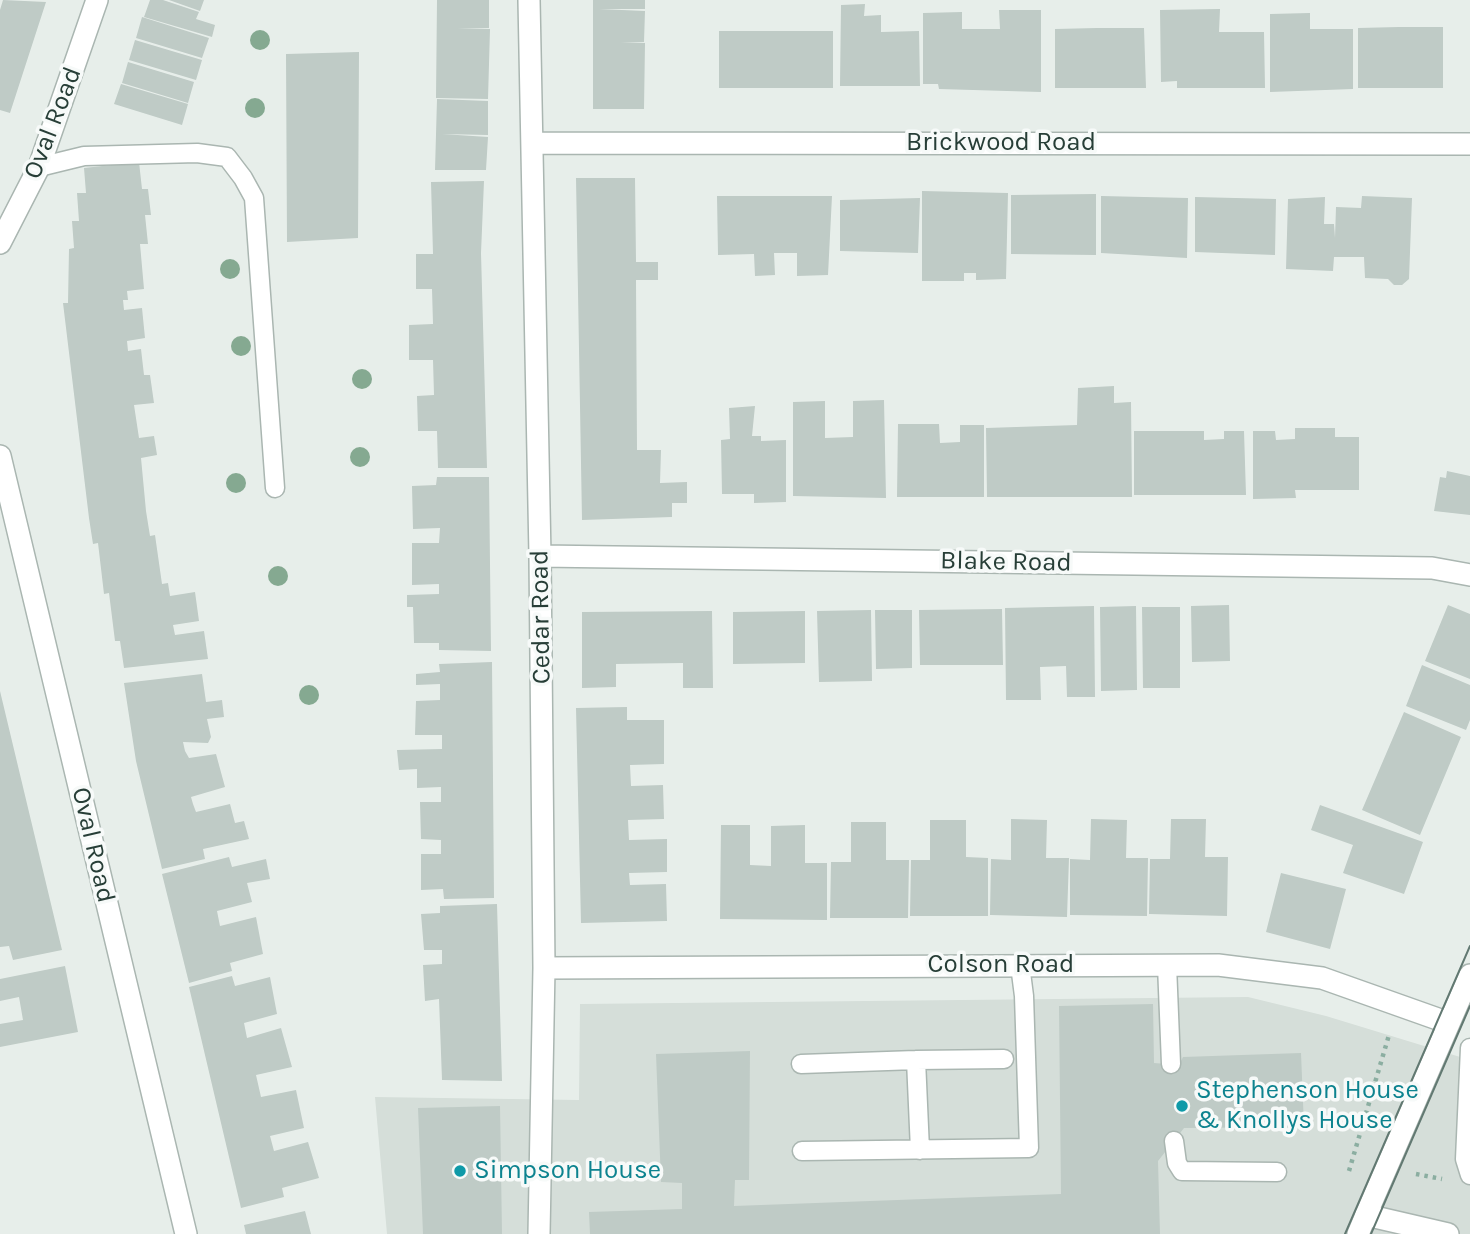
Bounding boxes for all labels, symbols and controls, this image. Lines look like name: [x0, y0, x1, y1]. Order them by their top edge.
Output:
street label: Oval Road: [17, 63, 89, 183]
street label: Brickwood Road: [906, 127, 1096, 159]
street label: Blake Road: [940, 545, 1072, 579]
street label: Cedar Road: [524, 550, 558, 684]
street label: Oval Road: [65, 784, 121, 906]
street label: Colson Road: [927, 949, 1075, 981]
place label: Stephenson House & Knollys House: [1196, 1075, 1419, 1136]
marker: Stephenson House & Knollys House: [1174, 1098, 1190, 1114]
place label: Simpson House: [474, 1155, 661, 1187]
marker: Simpson House: [452, 1163, 468, 1179]

